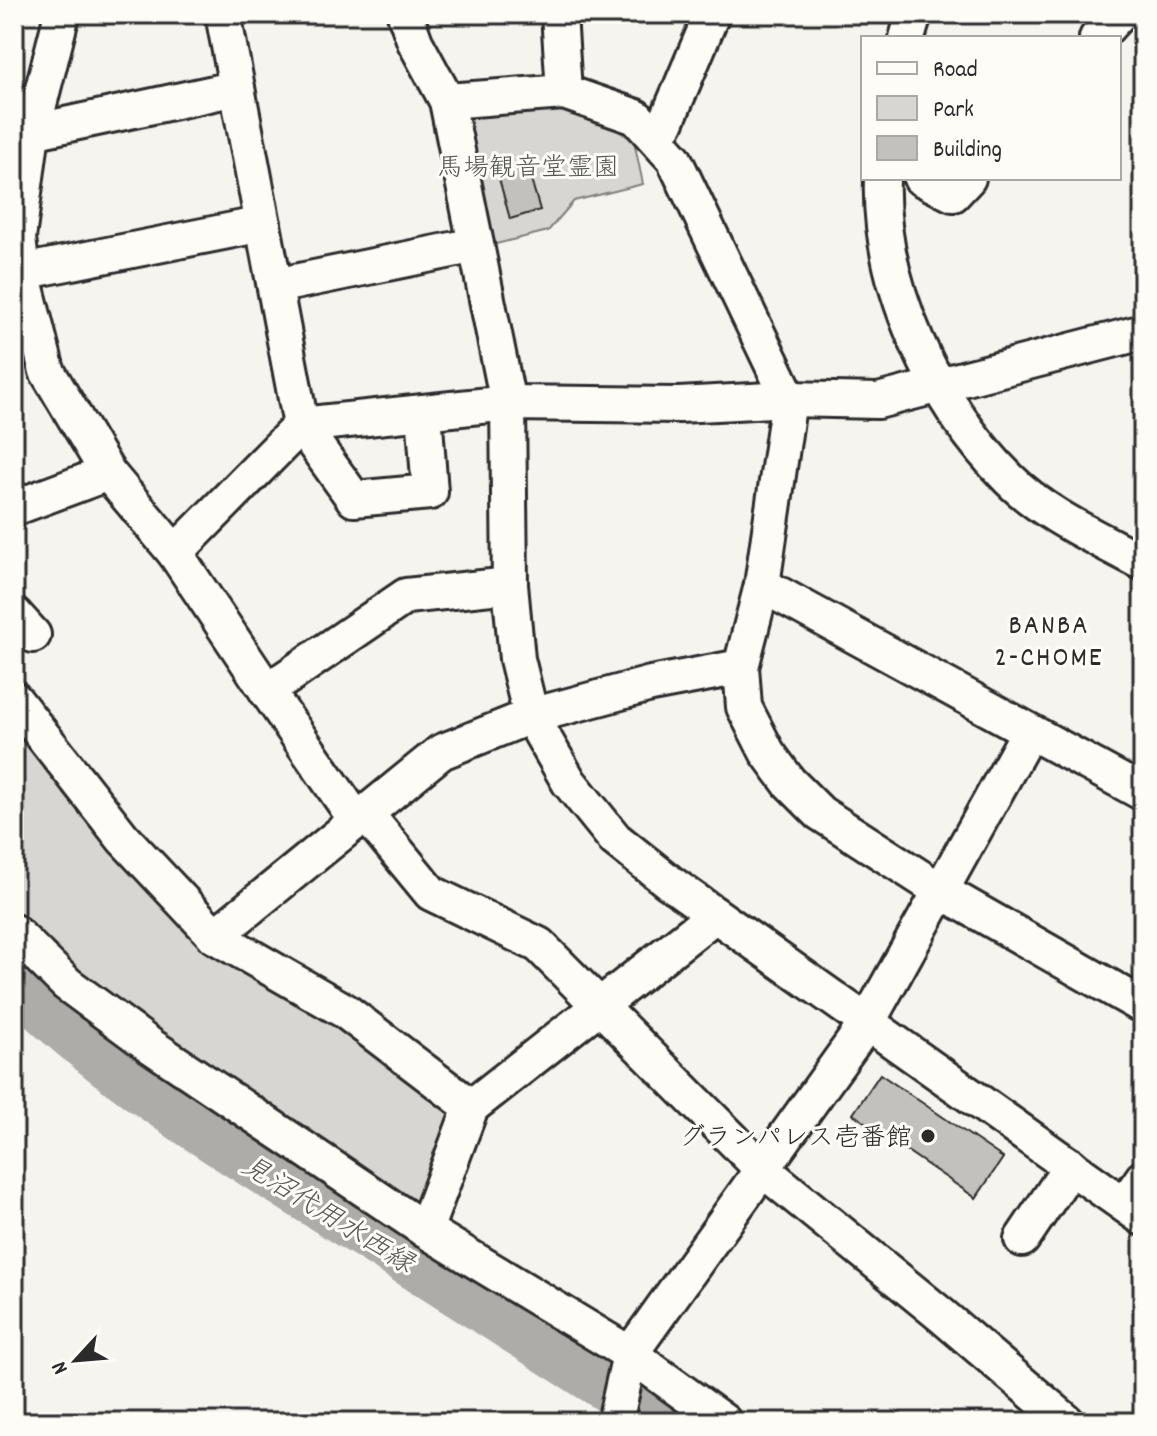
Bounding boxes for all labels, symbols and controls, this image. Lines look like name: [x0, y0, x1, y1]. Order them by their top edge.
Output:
legend: [861, 36, 1121, 180]
text: Road: [933, 54, 978, 88]
text: Park: [933, 94, 974, 128]
text: Building: [933, 134, 1002, 168]
park label: 馬場観音堂霊園: [437, 151, 619, 188]
district label: BANBA 2-CHOME: [994, 608, 1104, 680]
place label: グランパレス壱番館: [679, 1121, 912, 1158]
marker: グランパレス壱番館: [919, 1127, 937, 1145]
water label: 見沼代用水西縁: [233, 1148, 422, 1287]
north arrow: [36, 1320, 116, 1400]
text: N: [45, 1355, 77, 1379]

